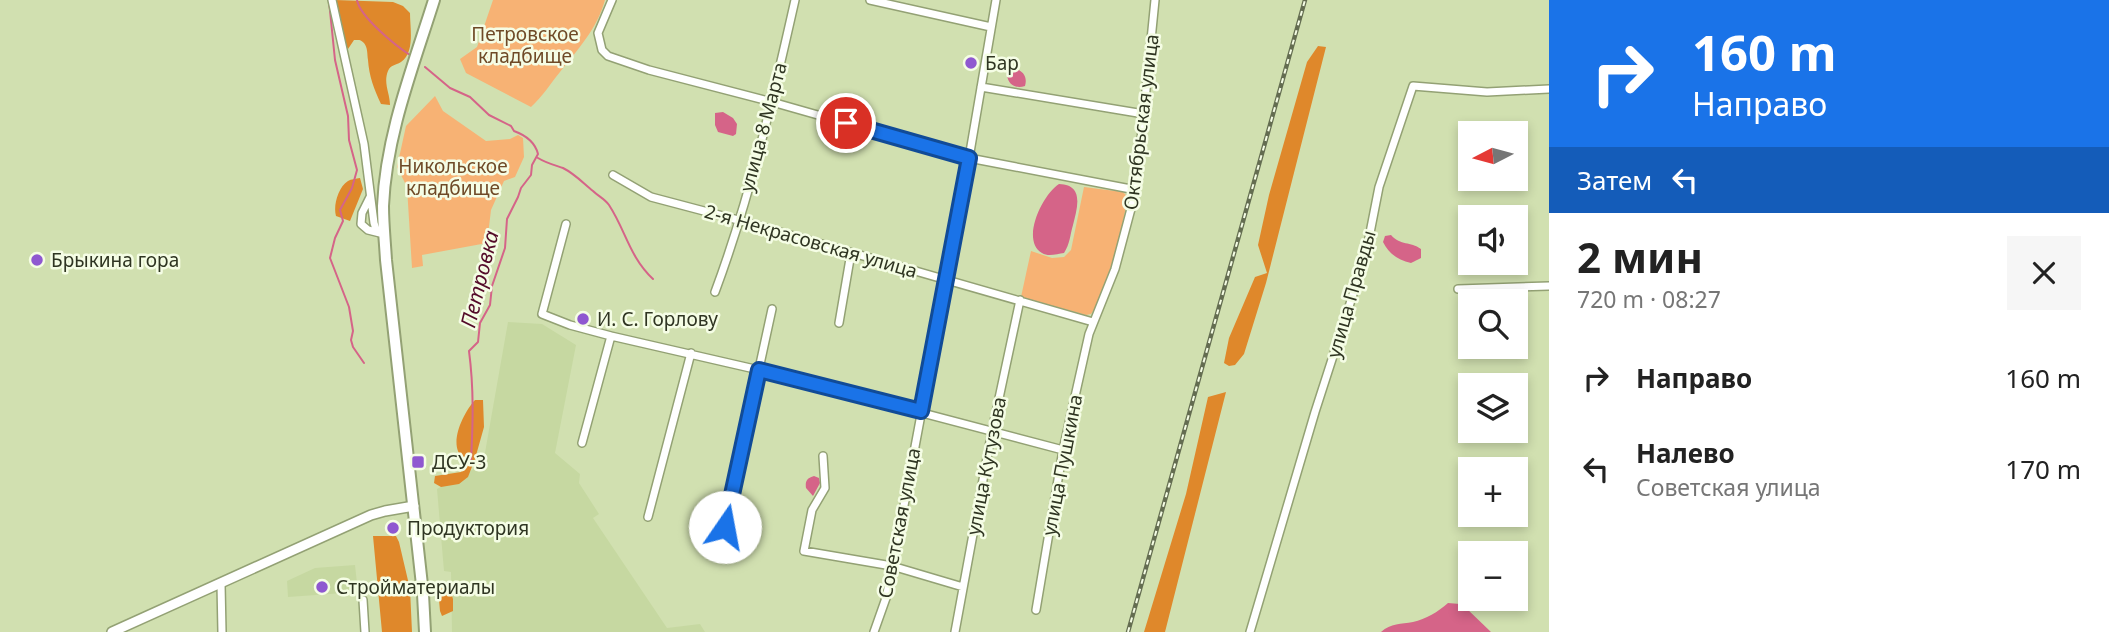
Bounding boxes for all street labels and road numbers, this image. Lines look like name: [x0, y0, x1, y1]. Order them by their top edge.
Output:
street label: Октябрьская улица: [1117, 33, 1165, 211]
street label: улица 8 Марта: [733, 59, 793, 195]
street label: 2-я Некрасовская улица: [702, 198, 920, 284]
street label: улица Правды: [1320, 227, 1382, 361]
street label: улица Пушкина: [1036, 392, 1088, 538]
street label: улица Кутузова: [960, 395, 1012, 537]
street label: Советская улица: [872, 446, 926, 600]

